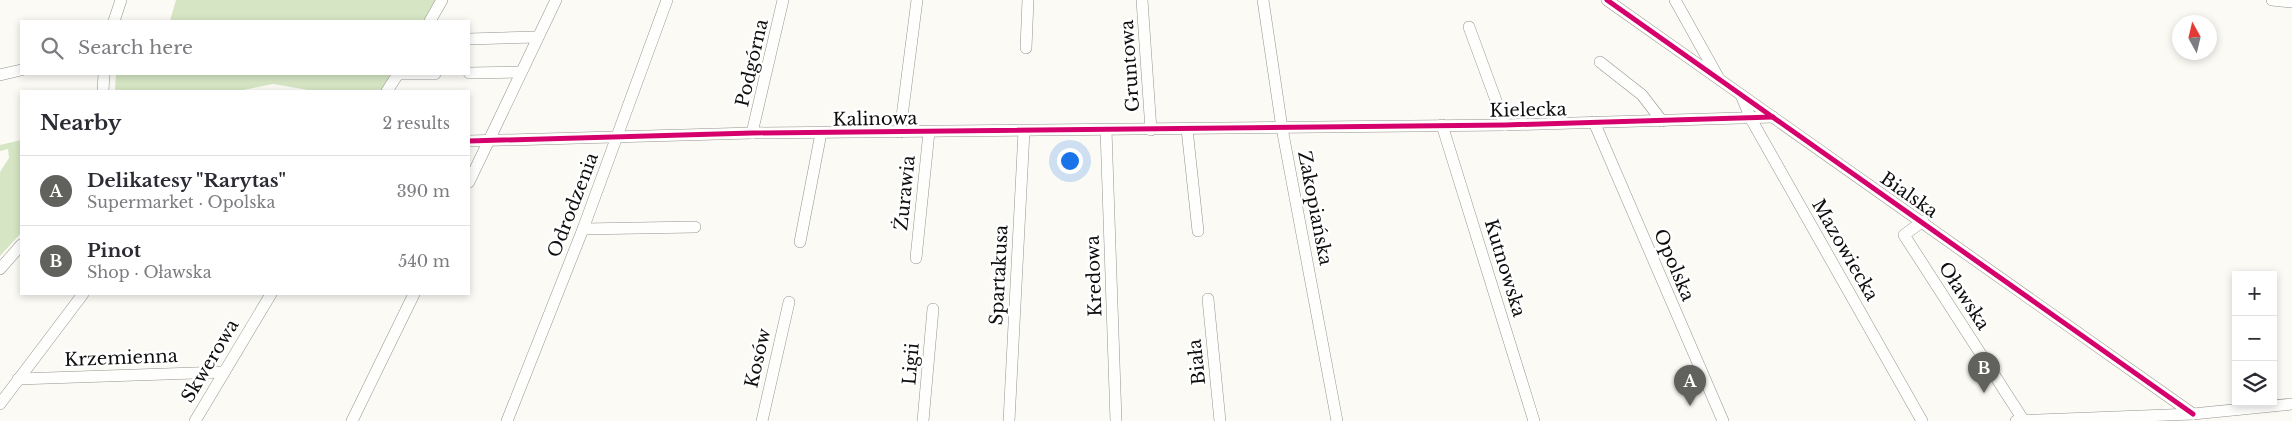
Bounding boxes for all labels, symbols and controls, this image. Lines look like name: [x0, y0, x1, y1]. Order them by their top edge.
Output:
north arrow: [2172, 15, 2217, 60]
street label: Podgórna: [731, 17, 773, 109]
street label: Gruntowa: [1116, 19, 1144, 113]
search box: [20, 20, 470, 75]
icon: search: [38, 34, 66, 62]
text: Search here: [78, 36, 193, 59]
street label: Kielecka: [1489, 98, 1567, 122]
street label: Kalinowa: [832, 107, 918, 131]
text: Nearby: [40, 110, 121, 136]
text: 2 results: [382, 113, 450, 133]
your location: [1057, 148, 1083, 174]
street label: Zakopiańska: [1293, 149, 1337, 267]
street label: Odrodzenia: [543, 150, 603, 260]
street label: Żurawia: [889, 154, 920, 232]
street label: Bialska: [1876, 167, 1942, 223]
text: Delikatesy "Rarytas": [87, 169, 286, 192]
text: A: [50, 181, 62, 201]
text: 390 m: [397, 181, 450, 201]
text: Supermarket · Opolska: [87, 192, 275, 212]
street label: Mazowiecka: [1807, 195, 1883, 305]
street label: Kutnowska: [1480, 217, 1530, 319]
street label: Spartakusa: [985, 224, 1013, 326]
street label: Opolska: [1649, 226, 1699, 304]
street label: Kredowa: [1082, 235, 1106, 317]
text: Pinot: [87, 239, 141, 262]
text: B: [50, 251, 62, 271]
text: 540 m: [398, 251, 450, 271]
street label: Oławska: [1934, 258, 1994, 334]
text: Shop · Oławska: [87, 262, 212, 282]
map controls: [2232, 271, 2277, 406]
button: +: [2232, 271, 2277, 316]
street label: Skwerowa: [177, 315, 243, 407]
button: −: [2232, 316, 2277, 361]
street label: Kosów: [741, 326, 776, 390]
street label: Biała: [1184, 338, 1210, 386]
street label: Ligii: [898, 342, 924, 386]
street label: Krzemienna: [64, 345, 178, 371]
pin: B: [1968, 352, 2000, 393]
button: layers: [2232, 361, 2277, 406]
pin: A: [1674, 365, 1706, 406]

